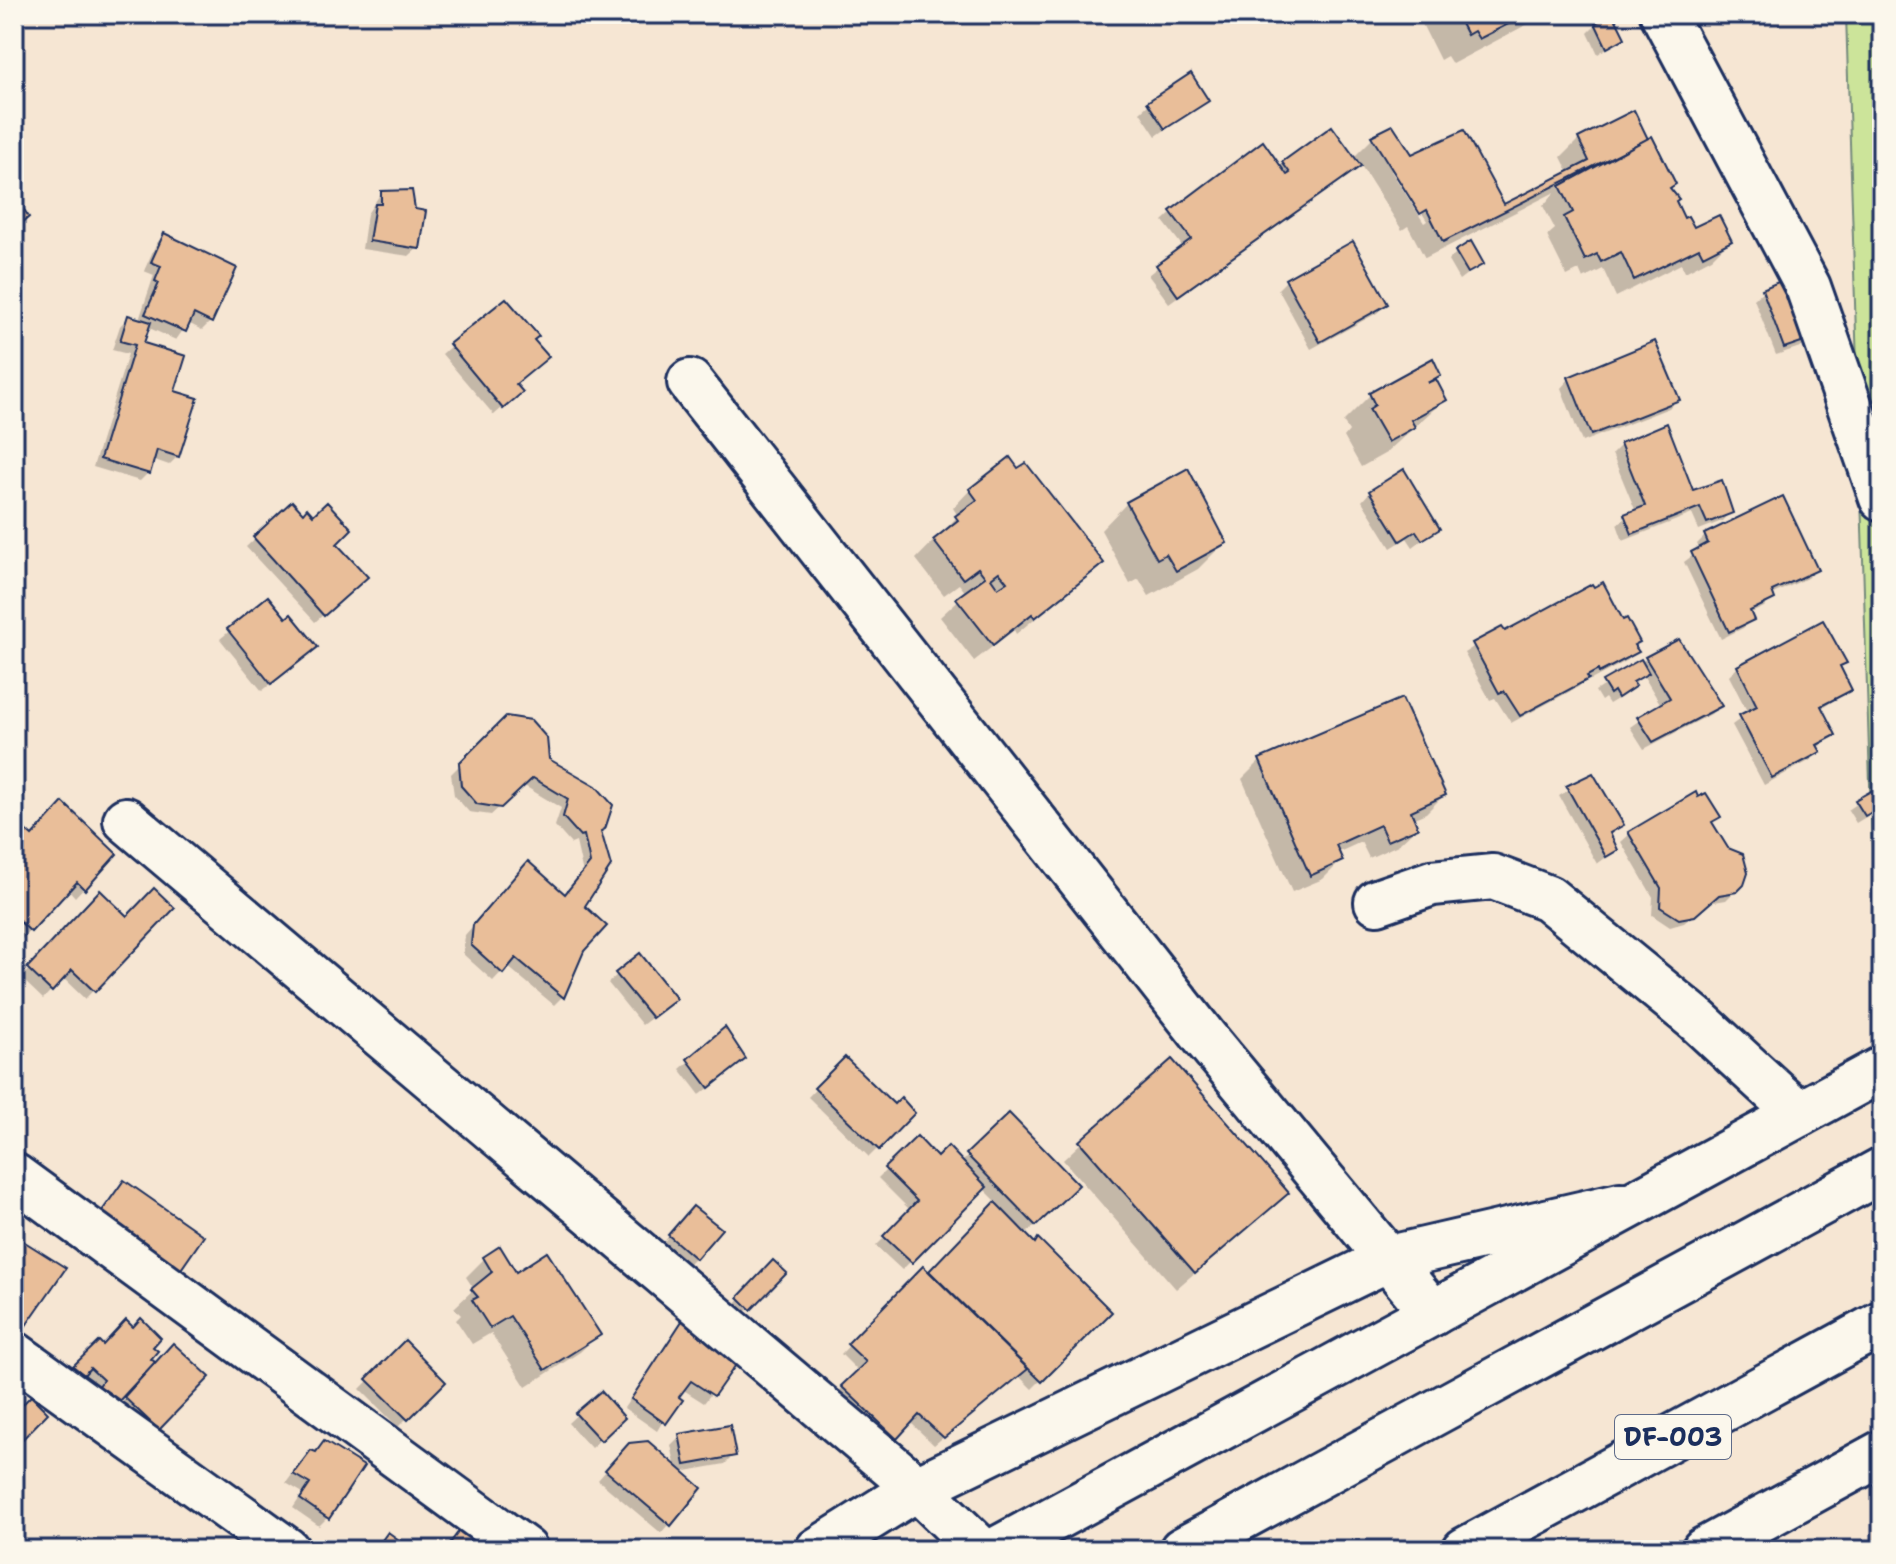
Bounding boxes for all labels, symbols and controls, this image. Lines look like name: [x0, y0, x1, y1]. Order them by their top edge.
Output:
road number: DF-003: [1615, 1415, 1731, 1459]

